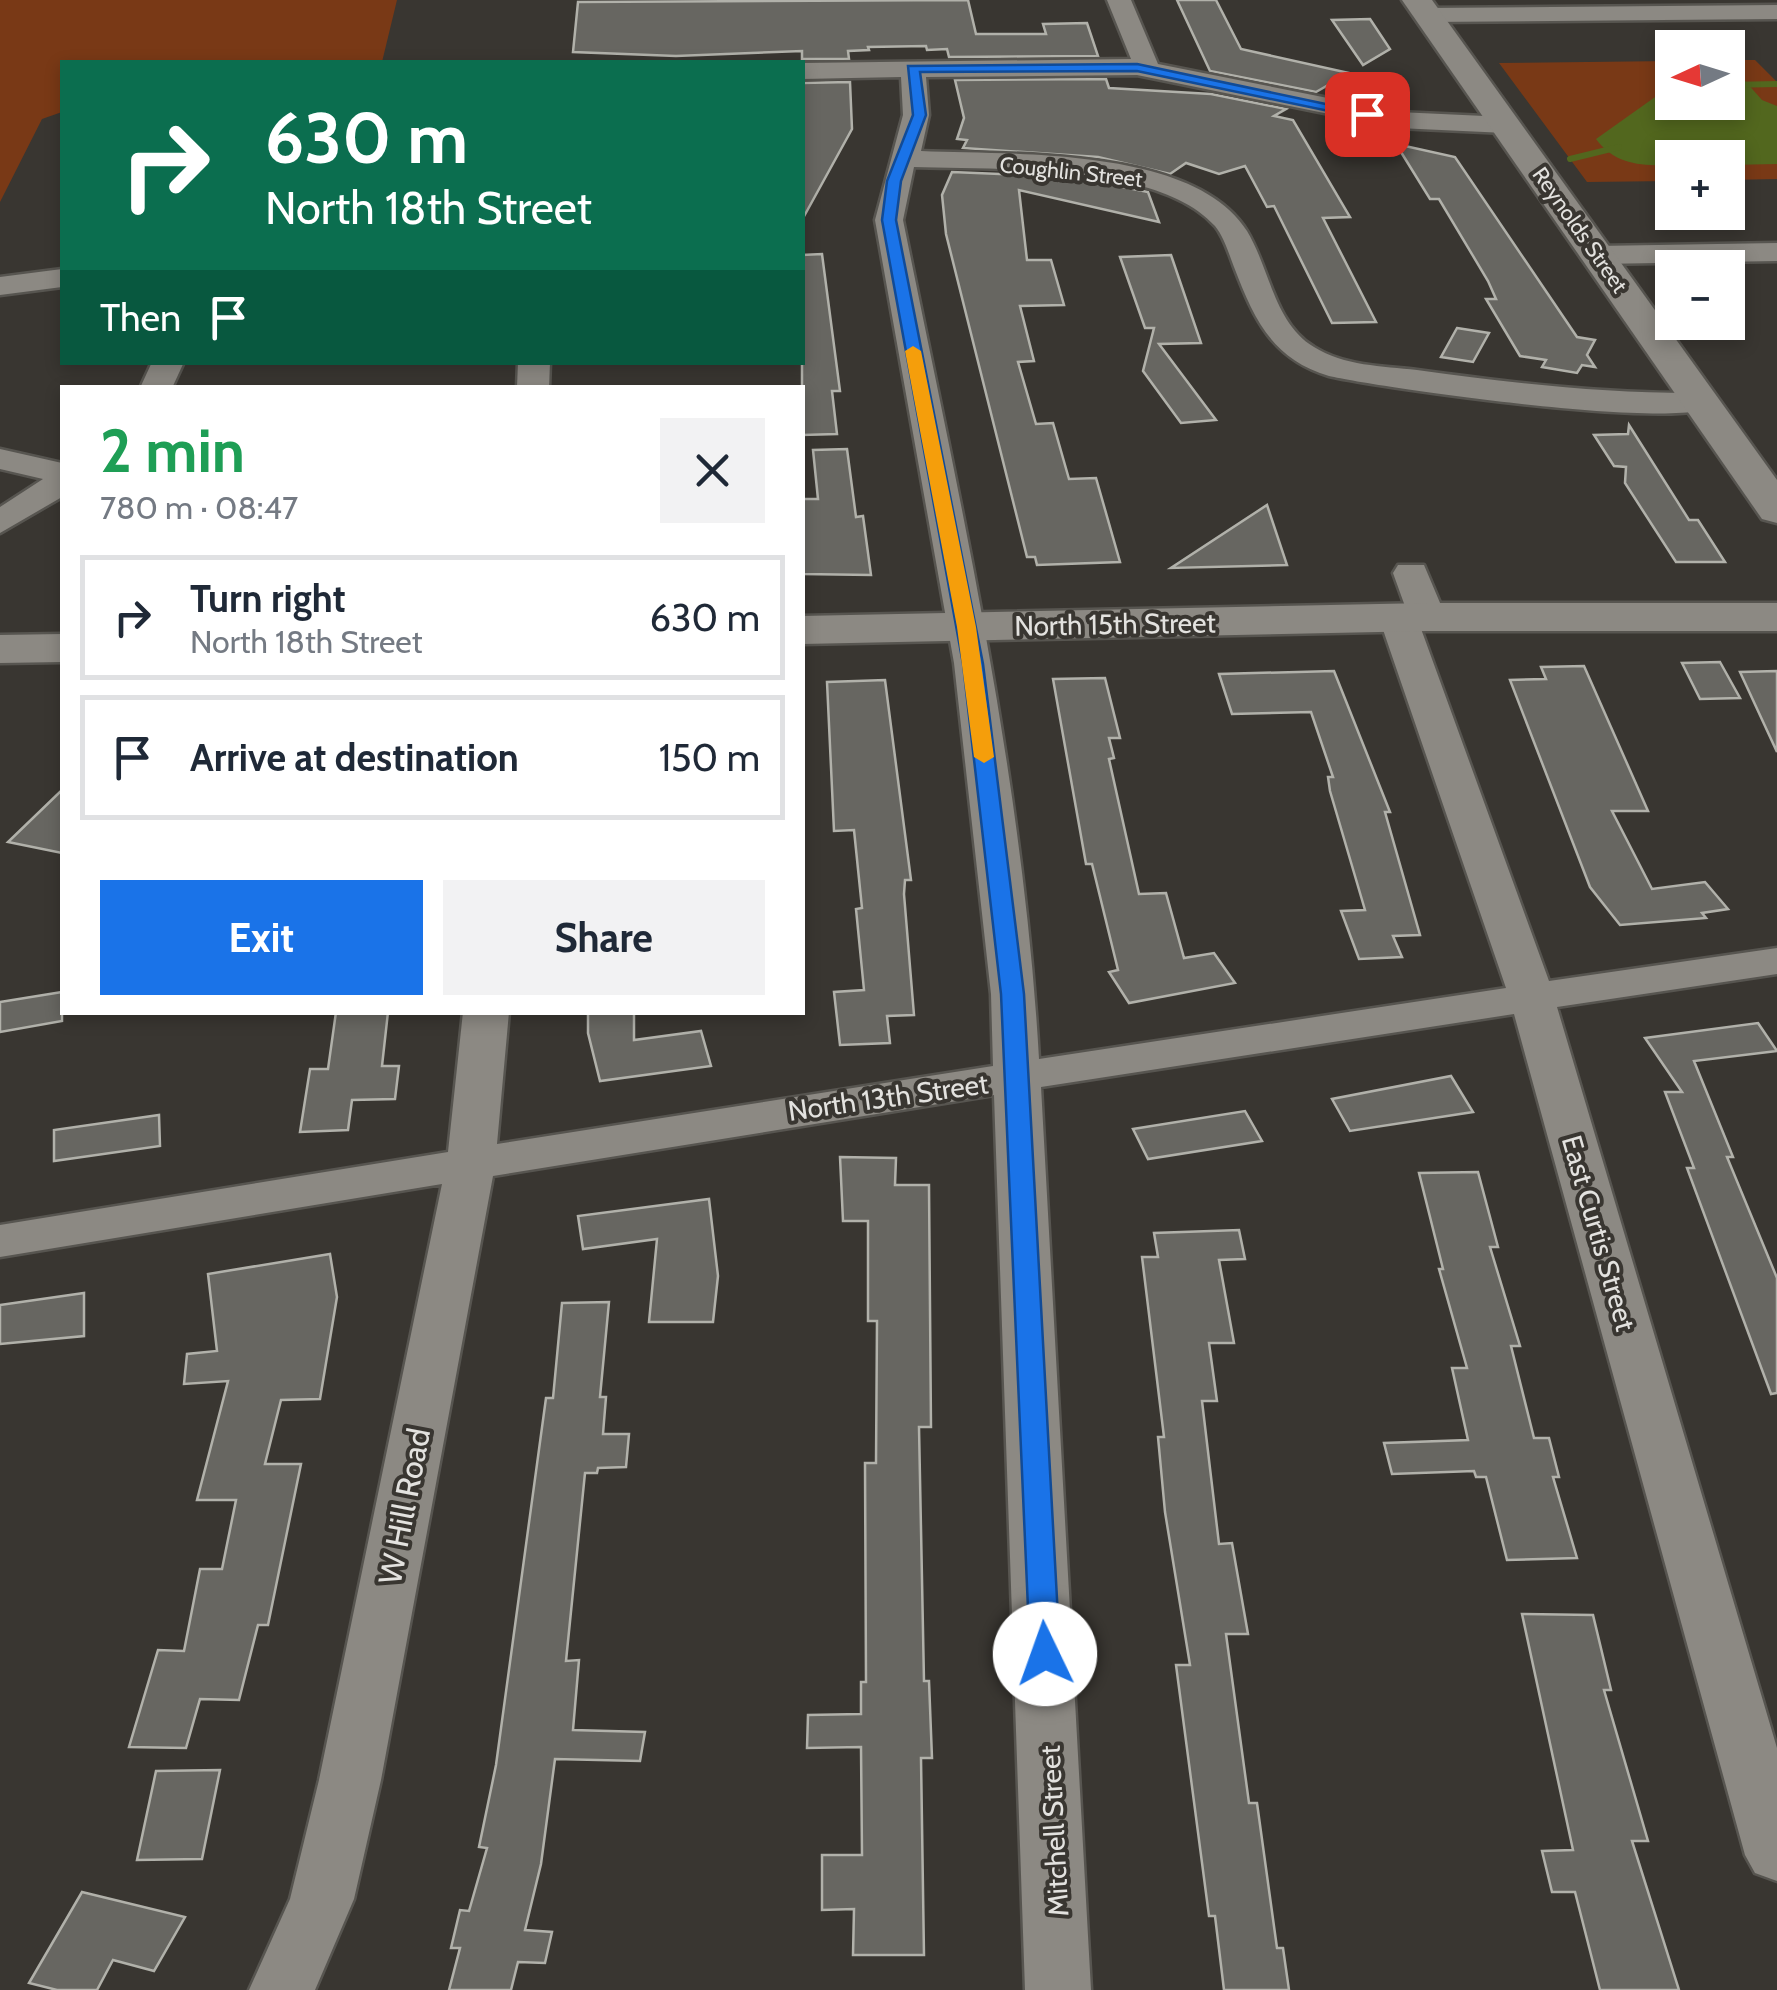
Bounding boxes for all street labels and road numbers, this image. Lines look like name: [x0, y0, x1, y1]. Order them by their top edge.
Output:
street label: Coughlin Street: [998, 151, 1144, 193]
street label: Reynolds Street: [1527, 162, 1634, 299]
street label: North 15th Street: [1014, 605, 1216, 643]
street label: North 13th Street: [786, 1066, 990, 1128]
street label: East Curtis Street: [1555, 1131, 1643, 1335]
street label: W Hill Road: [370, 1425, 438, 1587]
street label: Mitchell Street: [1033, 1745, 1075, 1917]

